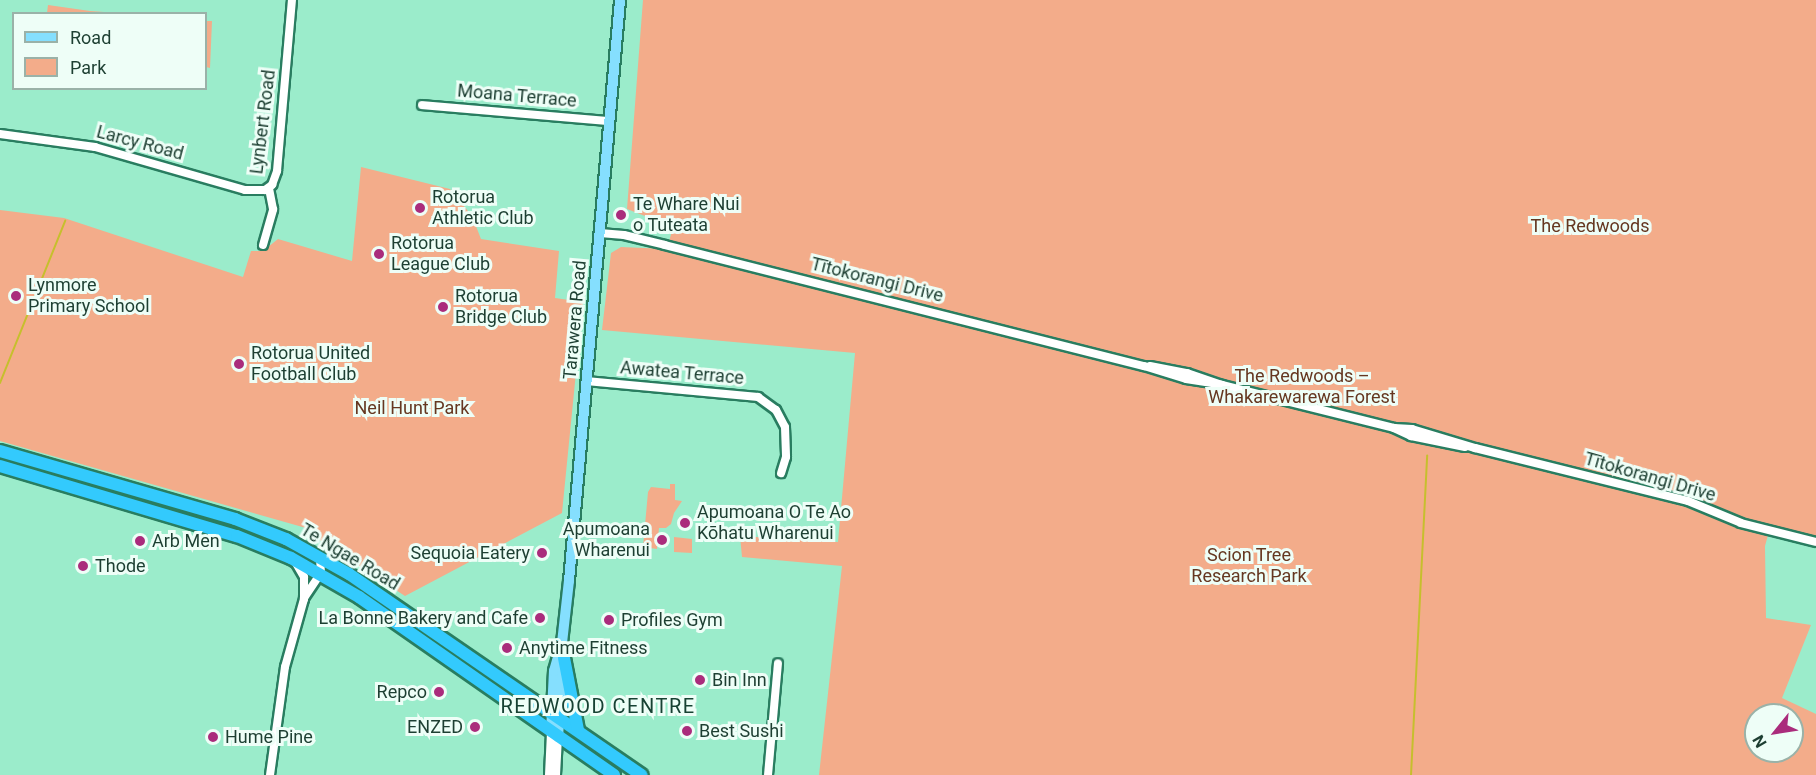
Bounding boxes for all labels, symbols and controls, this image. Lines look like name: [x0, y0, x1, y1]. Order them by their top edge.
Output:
legend: [12, 12, 207, 90]
text: Road: [70, 27, 111, 48]
text: Park: [70, 57, 106, 78]
street label: Lynbert Road: [246, 69, 280, 175]
street label: Moana Terrace: [456, 80, 578, 112]
street label: Larcy Road: [94, 121, 186, 165]
place label: Rotorua Athletic Club: [432, 187, 534, 230]
place label: Te Whare Nui o Tuteata: [633, 194, 740, 236]
marker: Rotorua Athletic Club: [413, 201, 427, 215]
marker: Te Whare Nui o Tuteata: [614, 208, 628, 222]
park label: The Redwoods: [1531, 215, 1649, 237]
place label: Rotorua League Club: [391, 233, 490, 276]
marker: Rotorua League Club: [372, 247, 386, 261]
street label: Tītokorangi Drive: [809, 253, 945, 307]
street label: Tarawera Road: [559, 260, 591, 380]
place label: Lynmore Primary School: [28, 275, 150, 318]
place label: Rotorua Bridge Club: [455, 286, 547, 328]
marker: Lynmore Primary School: [9, 289, 23, 303]
marker: Rotorua Bridge Club: [436, 300, 450, 314]
place label: Rotorua United Football Club: [251, 343, 370, 386]
marker: Rotorua United Football Club: [232, 357, 246, 371]
street label: Awatea Terrace: [619, 357, 745, 389]
park label: The Redwoods – Whakarewarewa Forest: [1208, 366, 1396, 409]
park label: Neil Hunt Park: [355, 397, 469, 419]
street label: Tītokorangi Drive: [1582, 448, 1718, 506]
place label: Apumoana O Te Ao Kōhatu Wharenui: [697, 502, 851, 544]
marker: Apumoana O Te Ao Kōhatu Wharenui: [678, 516, 692, 530]
street label: Te Ngae Road: [296, 519, 404, 595]
place label: Apumoana Wharenui: [563, 519, 650, 562]
place label: Arb Men: [152, 530, 220, 552]
marker: Apumoana Wharenui: [655, 533, 669, 547]
marker: Arb Men: [133, 534, 147, 548]
place label: Sequoia Eatery: [410, 542, 530, 564]
park label: Scion Tree Research Park: [1191, 545, 1307, 588]
marker: Sequoia Eatery: [535, 546, 549, 560]
place label: Thode: [95, 555, 146, 577]
marker: Thode: [76, 559, 90, 573]
place label: La Bonne Bakery and Cafe: [318, 607, 528, 629]
place label: Profiles Gym: [621, 609, 723, 631]
marker: La Bonne Bakery and Cafe: [533, 611, 547, 625]
marker: Profiles Gym: [602, 613, 616, 627]
place label: Anytime Fitness: [519, 637, 648, 659]
marker: Anytime Fitness: [500, 641, 514, 655]
place label: Bin Inn: [712, 669, 767, 691]
marker: Bin Inn: [693, 673, 707, 687]
place label: Repco: [377, 681, 427, 703]
marker: Repco: [432, 685, 446, 699]
district label: REDWOOD CENTRE: [500, 694, 696, 718]
north arrow: [1744, 703, 1804, 763]
place label: ENZED: [407, 716, 463, 738]
marker: ENZED: [468, 720, 482, 734]
place label: Best Sushi: [699, 720, 784, 742]
marker: Best Sushi: [680, 724, 694, 738]
place label: Hume Pine: [225, 726, 313, 748]
marker: Hume Pine: [206, 730, 220, 744]
text: N: [1749, 732, 1771, 751]

